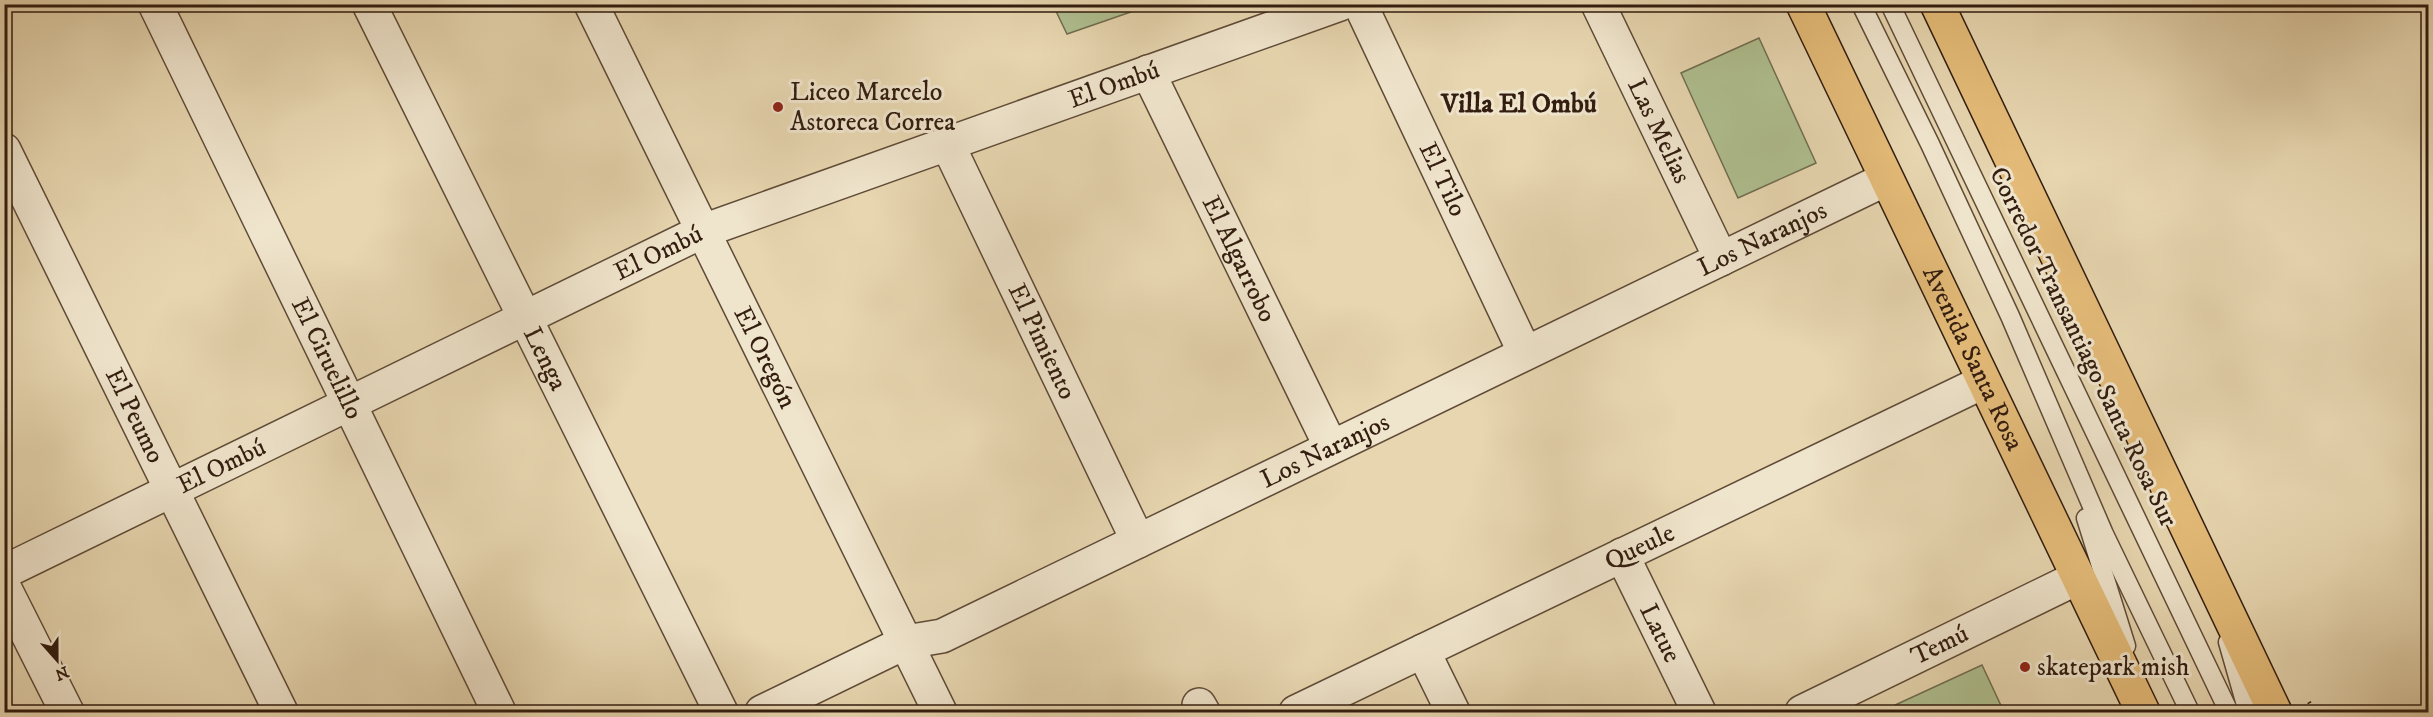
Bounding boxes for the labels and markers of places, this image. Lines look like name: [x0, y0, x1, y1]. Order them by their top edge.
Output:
place label: Liceo Marcelo Astoreca Correa: [790, 76, 955, 139]
marker: Liceo Marcelo Astoreca Correa: [771, 100, 785, 114]
place label: skatepark mish: [2037, 651, 2190, 684]
marker: skatepark mish: [2018, 660, 2032, 674]

